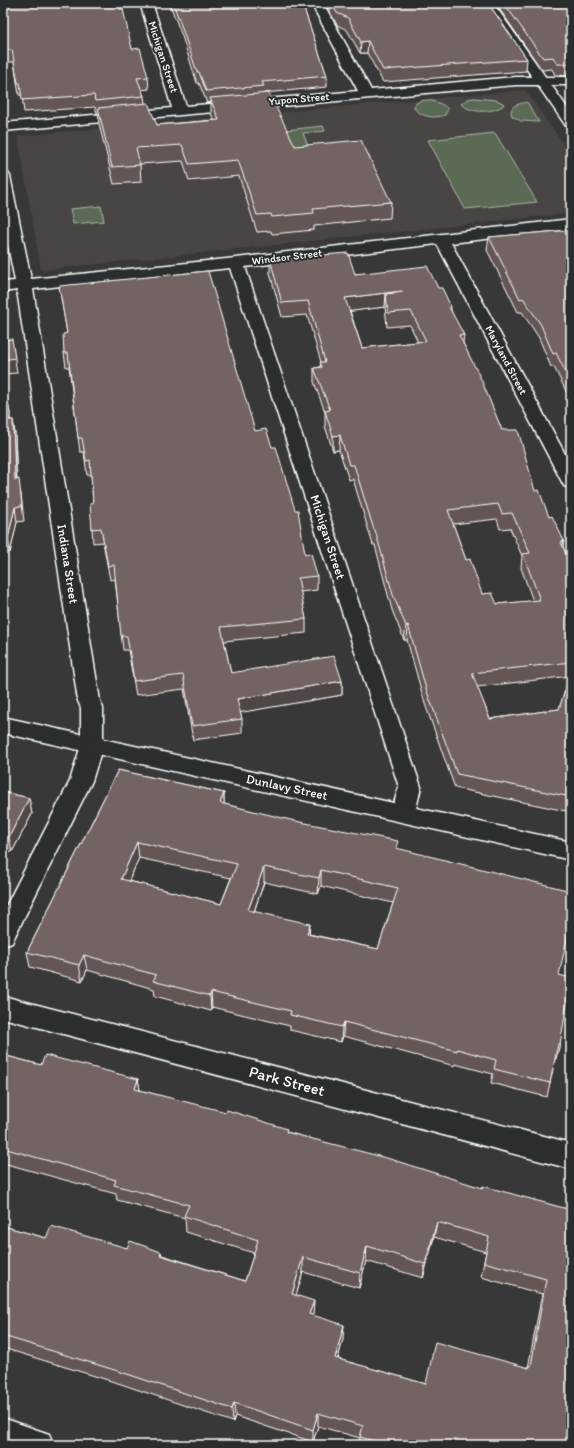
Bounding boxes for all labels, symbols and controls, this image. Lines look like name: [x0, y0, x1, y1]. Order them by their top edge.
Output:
street label: Michigan Street: [145, 20, 181, 94]
street label: Yupon Street: [268, 90, 330, 108]
street label: Windsor Street: [251, 246, 323, 268]
street label: Maryland Street: [482, 323, 530, 397]
street label: Michigan Street: [307, 493, 349, 581]
street label: Indiana Street: [54, 523, 82, 605]
street label: Dunlavy Street: [245, 771, 329, 803]
street label: Park Street: [247, 1062, 327, 1100]

